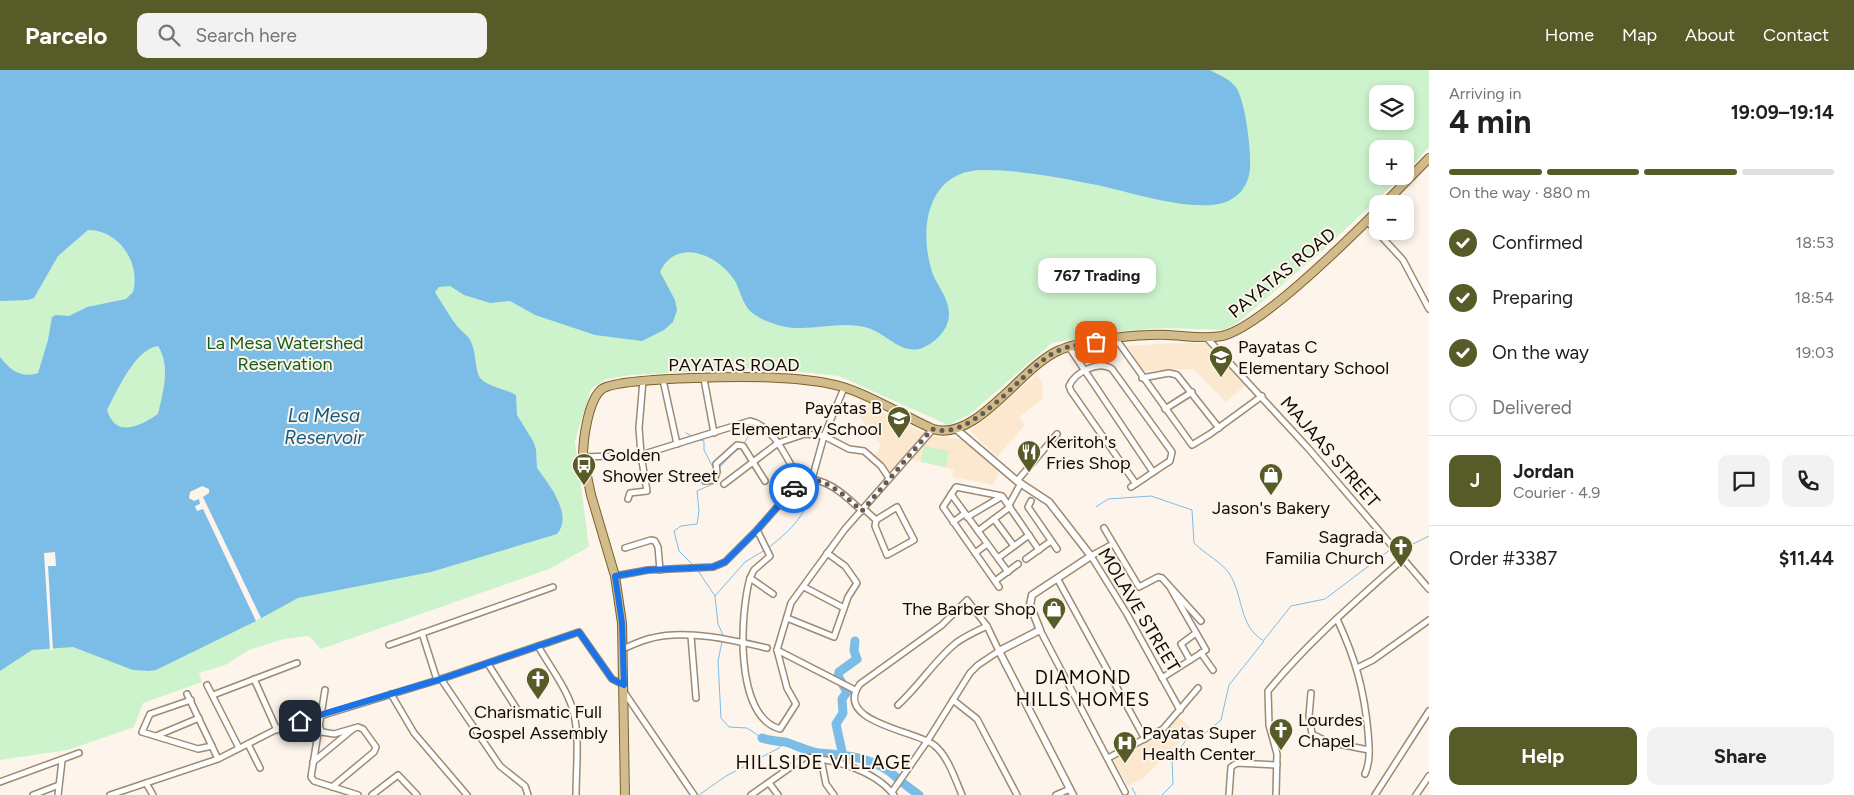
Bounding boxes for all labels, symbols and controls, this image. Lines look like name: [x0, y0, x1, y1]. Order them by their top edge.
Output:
search box: [137, 13, 487, 58]
text: Parcelo: [25, 21, 107, 50]
icon: search: [155, 21, 183, 49]
text: Search here: [195, 24, 297, 47]
text: Home: [1545, 24, 1594, 46]
text: Map: [1622, 24, 1657, 46]
text: About: [1685, 24, 1735, 46]
text: Contact: [1763, 24, 1829, 46]
text: Arriving in: [1449, 84, 1521, 103]
map controls: [1369, 85, 1414, 240]
button: layers: [1369, 85, 1414, 130]
text: 19:09–19:14: [1731, 101, 1834, 124]
text: 4 min: [1449, 103, 1531, 141]
button: +: [1369, 140, 1414, 185]
text: On the way · 880 m: [1449, 183, 1590, 202]
button: −: [1369, 195, 1414, 240]
street label: PAYATAS ROAD: [1224, 223, 1340, 323]
icon: check: [1449, 229, 1477, 257]
text: Confirmed: [1492, 231, 1583, 254]
text: 18:53: [1796, 233, 1834, 252]
callout: 767 Trading: [1037, 257, 1155, 292]
text: 767 Trading: [1054, 266, 1140, 285]
icon: check: [1449, 284, 1477, 312]
text: Preparing: [1492, 286, 1573, 309]
text: 18:54: [1794, 288, 1834, 307]
pin: [1075, 321, 1117, 363]
icon: bag: [1082, 328, 1110, 356]
park label: La Mesa Watershed Reservation: [206, 332, 364, 375]
place label: Payatas C Elementary School: [1238, 336, 1389, 379]
icon: check: [1449, 339, 1477, 367]
text: On the way: [1492, 341, 1589, 364]
text: 19:03: [1795, 343, 1834, 362]
school or university icon: Payatas C Elementary School: [1208, 344, 1234, 378]
street label: PAYATAS ROAD: [668, 354, 800, 376]
street label: MAJAAS STREET: [1276, 392, 1384, 512]
text: Delivered: [1492, 396, 1572, 419]
place label: Payatas B Elementary School: [731, 397, 882, 440]
water label: La Mesa Reservoir: [284, 404, 364, 449]
school or university icon: Payatas B Elementary School: [886, 405, 912, 439]
place label: Keritoh's Fries Shop: [1046, 431, 1131, 474]
restaurant icon: Keritoh's Fries Shop: [1016, 439, 1042, 473]
place label: Golden Shower Street: [602, 444, 718, 487]
bus stop icon: Golden Shower Street: [571, 452, 597, 486]
button: chat: [1718, 455, 1770, 507]
button: phone: [1782, 455, 1834, 507]
text: Jordan: [1513, 460, 1574, 483]
shop icon: Jason's Bakery: [1258, 462, 1284, 496]
courier: [769, 463, 819, 513]
text: J: [1470, 469, 1480, 492]
icon: car: [780, 474, 808, 502]
text: Courier · 4.9: [1513, 483, 1600, 502]
place label: Jason's Bakery: [1212, 497, 1330, 519]
place label: Sagrada Familia Church: [1265, 526, 1384, 569]
church icon: Sagrada Familia Church: [1388, 534, 1414, 568]
street label: MOLAVE STREET: [1093, 544, 1185, 676]
text: Order #3387: [1449, 547, 1557, 570]
text: $11.44: [1779, 547, 1834, 570]
shop icon: The Barber Shop: [1041, 596, 1067, 630]
place label: The Barber Shop: [902, 598, 1036, 620]
church icon: Charismatic Full Gospel Assembly: [525, 666, 551, 700]
district label: DIAMOND HILLS HOMES: [1016, 666, 1150, 711]
pin: [279, 700, 321, 742]
place label: Charismatic Full Gospel Assembly: [468, 701, 608, 744]
icon: home: [286, 707, 314, 735]
place label: Lourdes Chapel: [1298, 709, 1363, 752]
church icon: Lourdes Chapel: [1268, 717, 1294, 751]
place label: Payatas Super Health Center: [1142, 722, 1256, 765]
button: Help: [1449, 727, 1637, 785]
button: Share: [1647, 727, 1834, 785]
hospital icon: Payatas Super Health Center: [1112, 730, 1138, 764]
district label: HILLSIDE VILLAGE: [735, 751, 913, 774]

